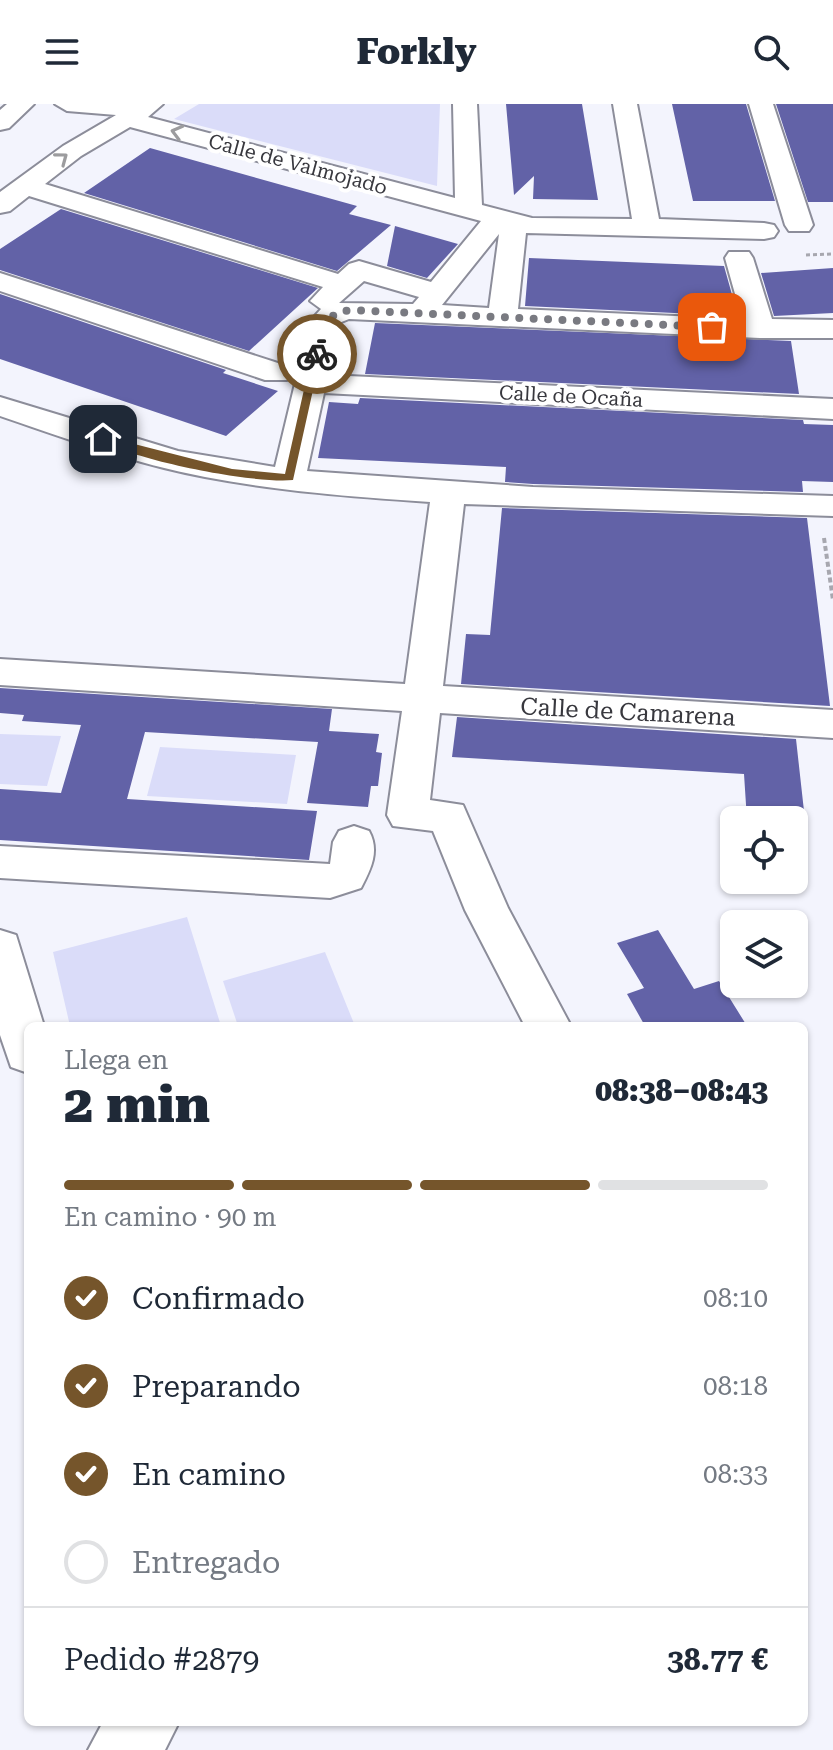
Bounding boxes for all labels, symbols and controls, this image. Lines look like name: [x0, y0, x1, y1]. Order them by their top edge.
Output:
icon: menu: [40, 30, 84, 74]
icon: search: [749, 30, 793, 74]
text: Forkly: [356, 31, 477, 73]
one-way arrow: [170, 125, 184, 142]
street label: Calle de Valmojado: [206, 129, 390, 199]
one-way arrow: [54, 153, 68, 168]
pin: [678, 293, 746, 361]
icon: bag: [690, 305, 734, 349]
courier: [277, 314, 357, 394]
icon: bike: [295, 332, 339, 376]
street label: Calle de Ocaña: [498, 380, 644, 412]
pin: [69, 405, 137, 473]
icon: home: [81, 417, 125, 461]
street label: Calle de Camarena: [520, 692, 736, 732]
map controls: [720, 806, 808, 998]
button: locate: [720, 806, 808, 894]
button: layers: [720, 910, 808, 998]
text: Llega en: [64, 1045, 168, 1075]
text: 08:38–08:43: [595, 1073, 768, 1108]
text: 2 min: [64, 1074, 210, 1135]
text: En camino · 90 m: [64, 1202, 277, 1232]
icon: check: [64, 1276, 108, 1320]
text: Confirmado: [132, 1281, 305, 1316]
text: 08:10: [703, 1283, 768, 1313]
icon: check: [64, 1364, 108, 1408]
text: Preparando: [132, 1369, 301, 1404]
text: 08:18: [703, 1371, 768, 1401]
icon: check: [64, 1452, 108, 1496]
text: En camino: [132, 1457, 286, 1492]
text: 08:33: [703, 1459, 768, 1489]
text: Entregado: [132, 1545, 280, 1580]
text: Pedido #2879: [64, 1642, 259, 1677]
text: 38.77 €: [667, 1642, 768, 1677]

